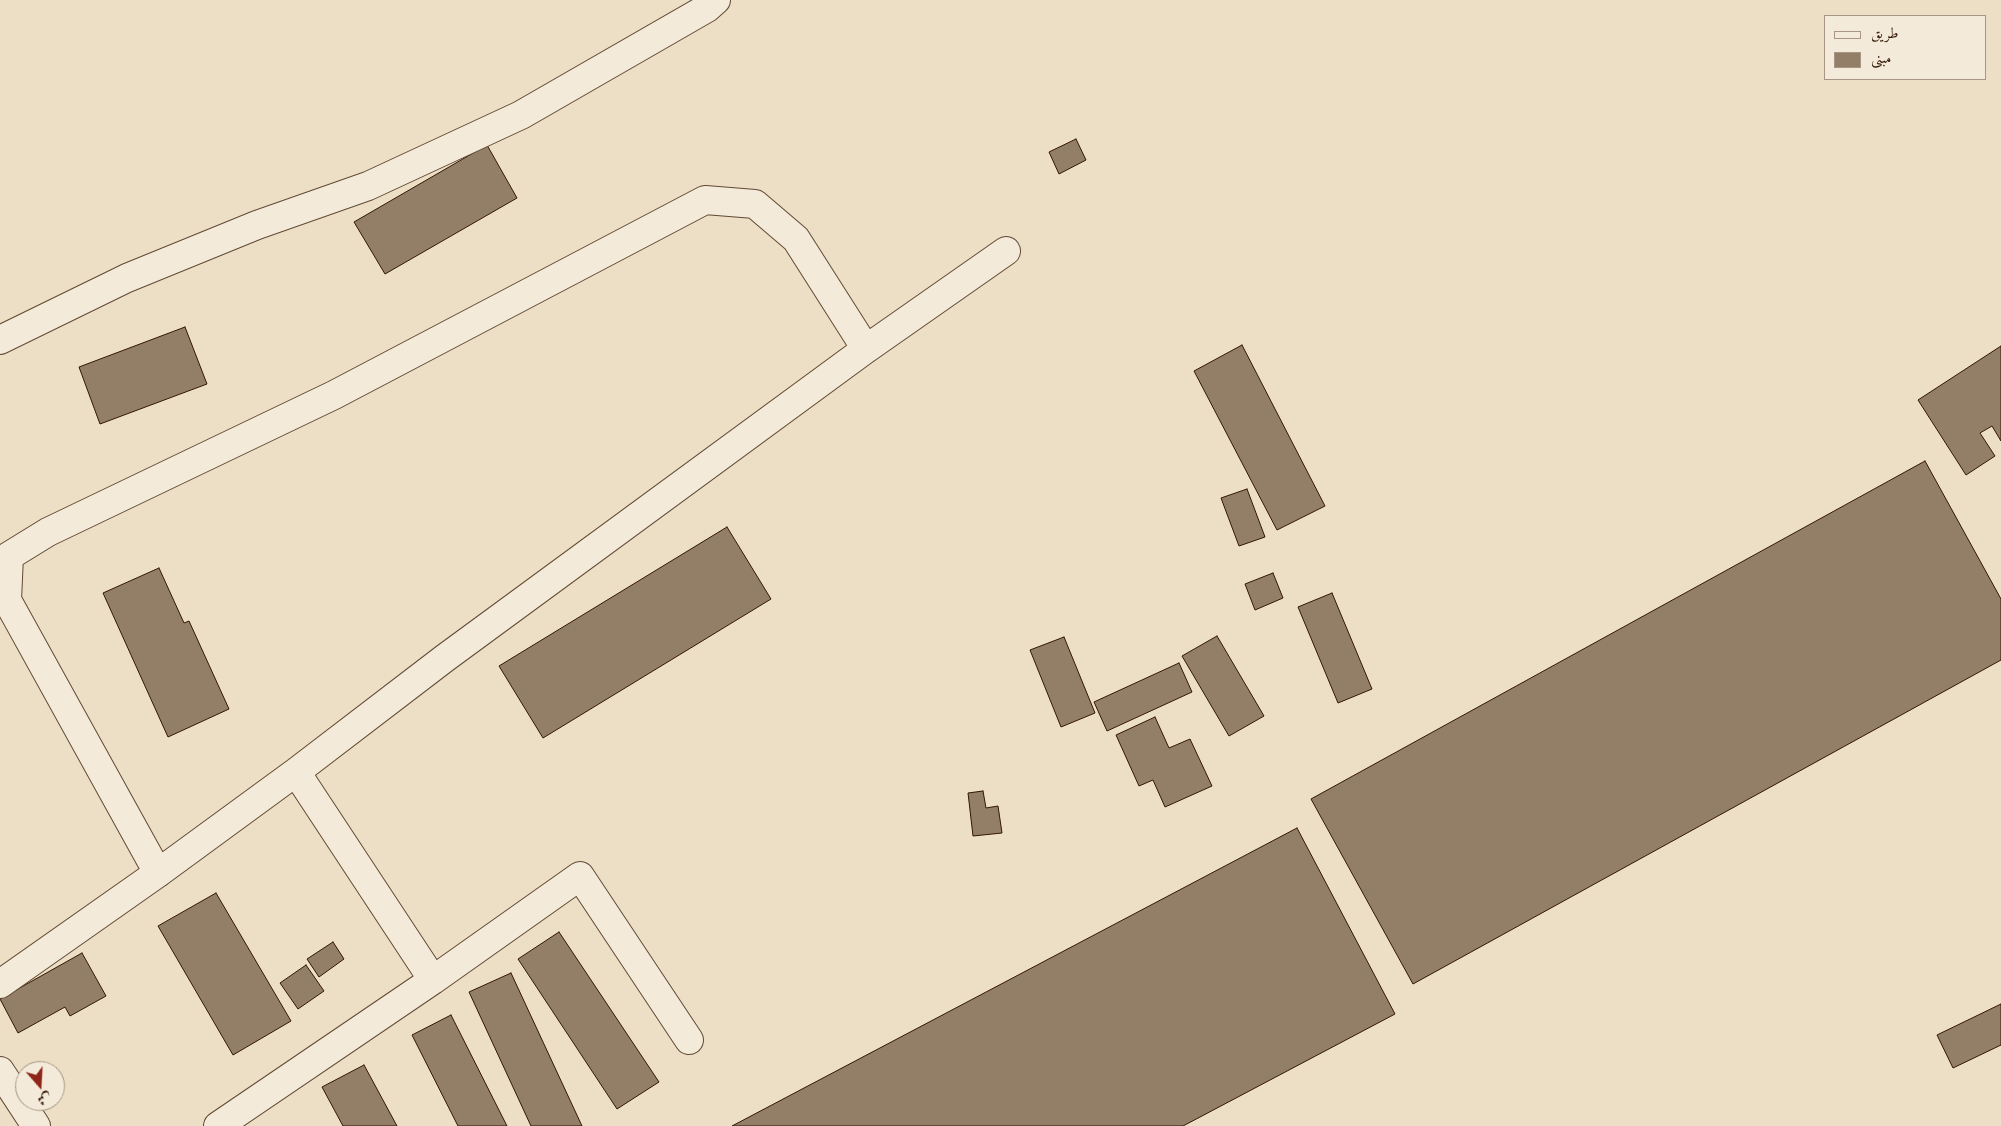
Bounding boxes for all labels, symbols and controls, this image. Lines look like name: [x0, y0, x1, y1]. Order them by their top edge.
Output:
legend: [1824, 15, 1986, 80]
text: طريق: [1871, 22, 1898, 43]
text: مبنى: [1871, 47, 1891, 68]
north arrow: [15, 1061, 65, 1111]
text: ش: [35, 1088, 54, 1111]

